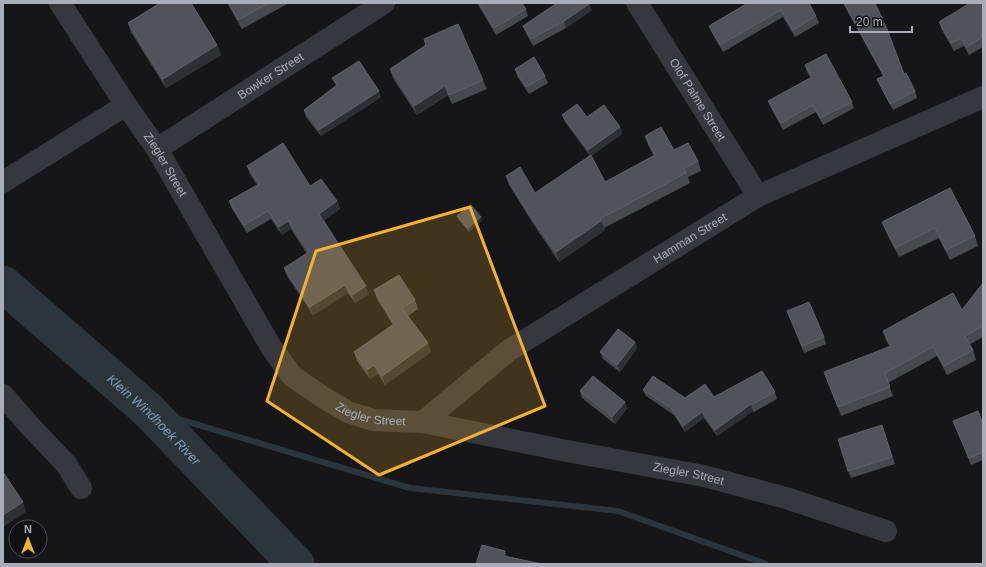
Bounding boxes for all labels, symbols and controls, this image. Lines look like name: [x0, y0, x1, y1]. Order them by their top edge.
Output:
scale bar: [850, 8, 912, 34]
text: 20 m: [856, 15, 883, 29]
street label: Bowker Street: [235, 49, 307, 102]
street label: Olof Palme Street: [666, 56, 729, 144]
street label: Ziegler Street: [141, 130, 190, 200]
street label: Hamman Street: [651, 210, 730, 266]
water label: Klein Windhoek River: [104, 371, 204, 468]
street label: Ziegler Street: [333, 399, 407, 428]
street label: Ziegler Street: [652, 460, 726, 488]
north arrow: [8, 519, 48, 559]
text: N: [24, 523, 32, 535]

